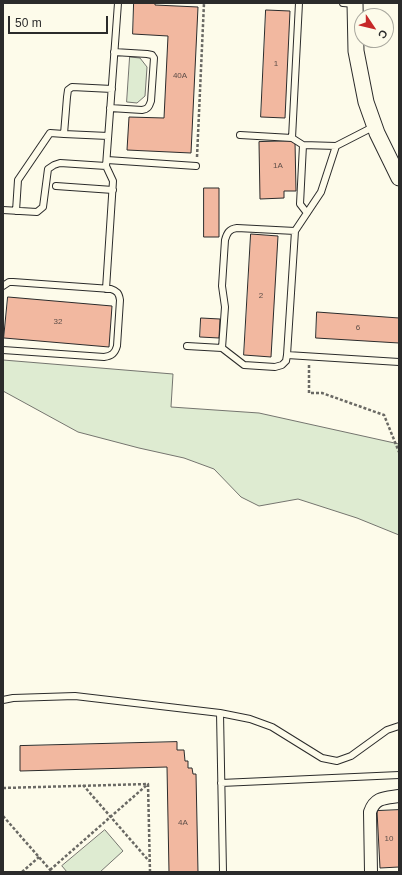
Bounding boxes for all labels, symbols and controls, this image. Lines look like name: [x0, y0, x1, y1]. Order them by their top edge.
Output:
scale bar: [10, 8, 110, 34]
north arrow: [354, 8, 394, 48]
text: 50 m: [15, 16, 42, 30]
text: С: [376, 28, 390, 41]
house number: 1: [274, 59, 278, 69]
house number: 40А: [173, 71, 187, 81]
house number: 1А: [273, 161, 283, 171]
house number: 2: [259, 291, 263, 301]
house number: 32: [54, 317, 62, 327]
house number: 6: [356, 323, 360, 333]
house number: 4А: [178, 818, 188, 828]
house number: 10: [385, 834, 393, 844]

